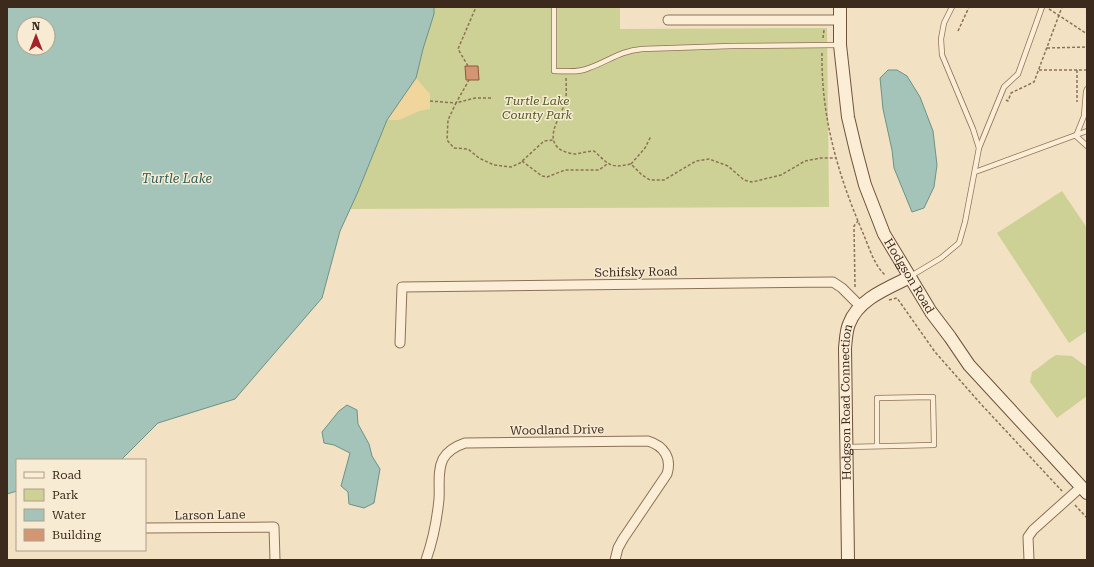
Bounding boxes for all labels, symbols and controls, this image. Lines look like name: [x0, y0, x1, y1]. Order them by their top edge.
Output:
north arrow: [16, 16, 56, 56]
text: N: [32, 20, 41, 33]
park label: Turtle Lake County Park: [502, 94, 573, 122]
water label: Turtle Lake: [142, 171, 213, 186]
street label: Hodgson Road: [881, 236, 937, 316]
street label: Schifsky Road: [594, 264, 678, 280]
street label: Hodgson Road Connection: [838, 322, 856, 480]
street label: Woodland Drive: [510, 422, 605, 438]
legend: [16, 459, 146, 551]
text: Road: [52, 468, 82, 482]
text: Park: [52, 488, 79, 502]
street label: Larson Lane: [174, 507, 246, 523]
text: Water: [52, 508, 86, 522]
text: Building: [52, 528, 101, 542]

